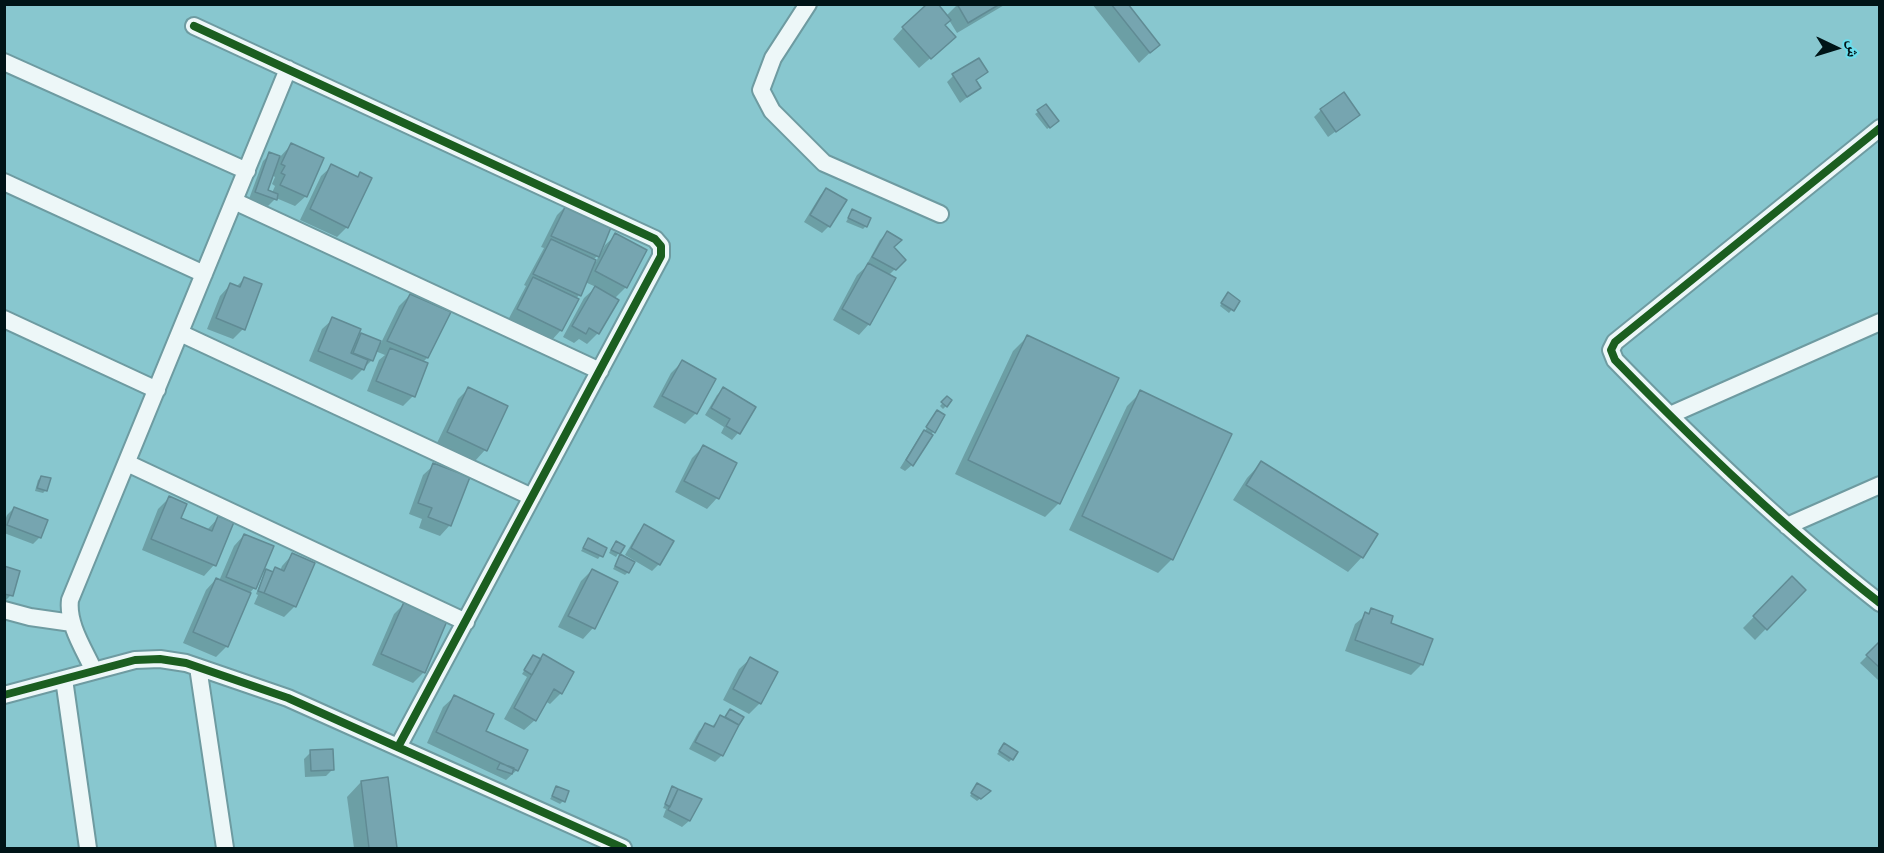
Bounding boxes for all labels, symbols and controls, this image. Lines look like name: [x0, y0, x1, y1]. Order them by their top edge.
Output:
north arrow: [1806, 18, 1866, 78]
text: ش: [1844, 40, 1865, 58]

